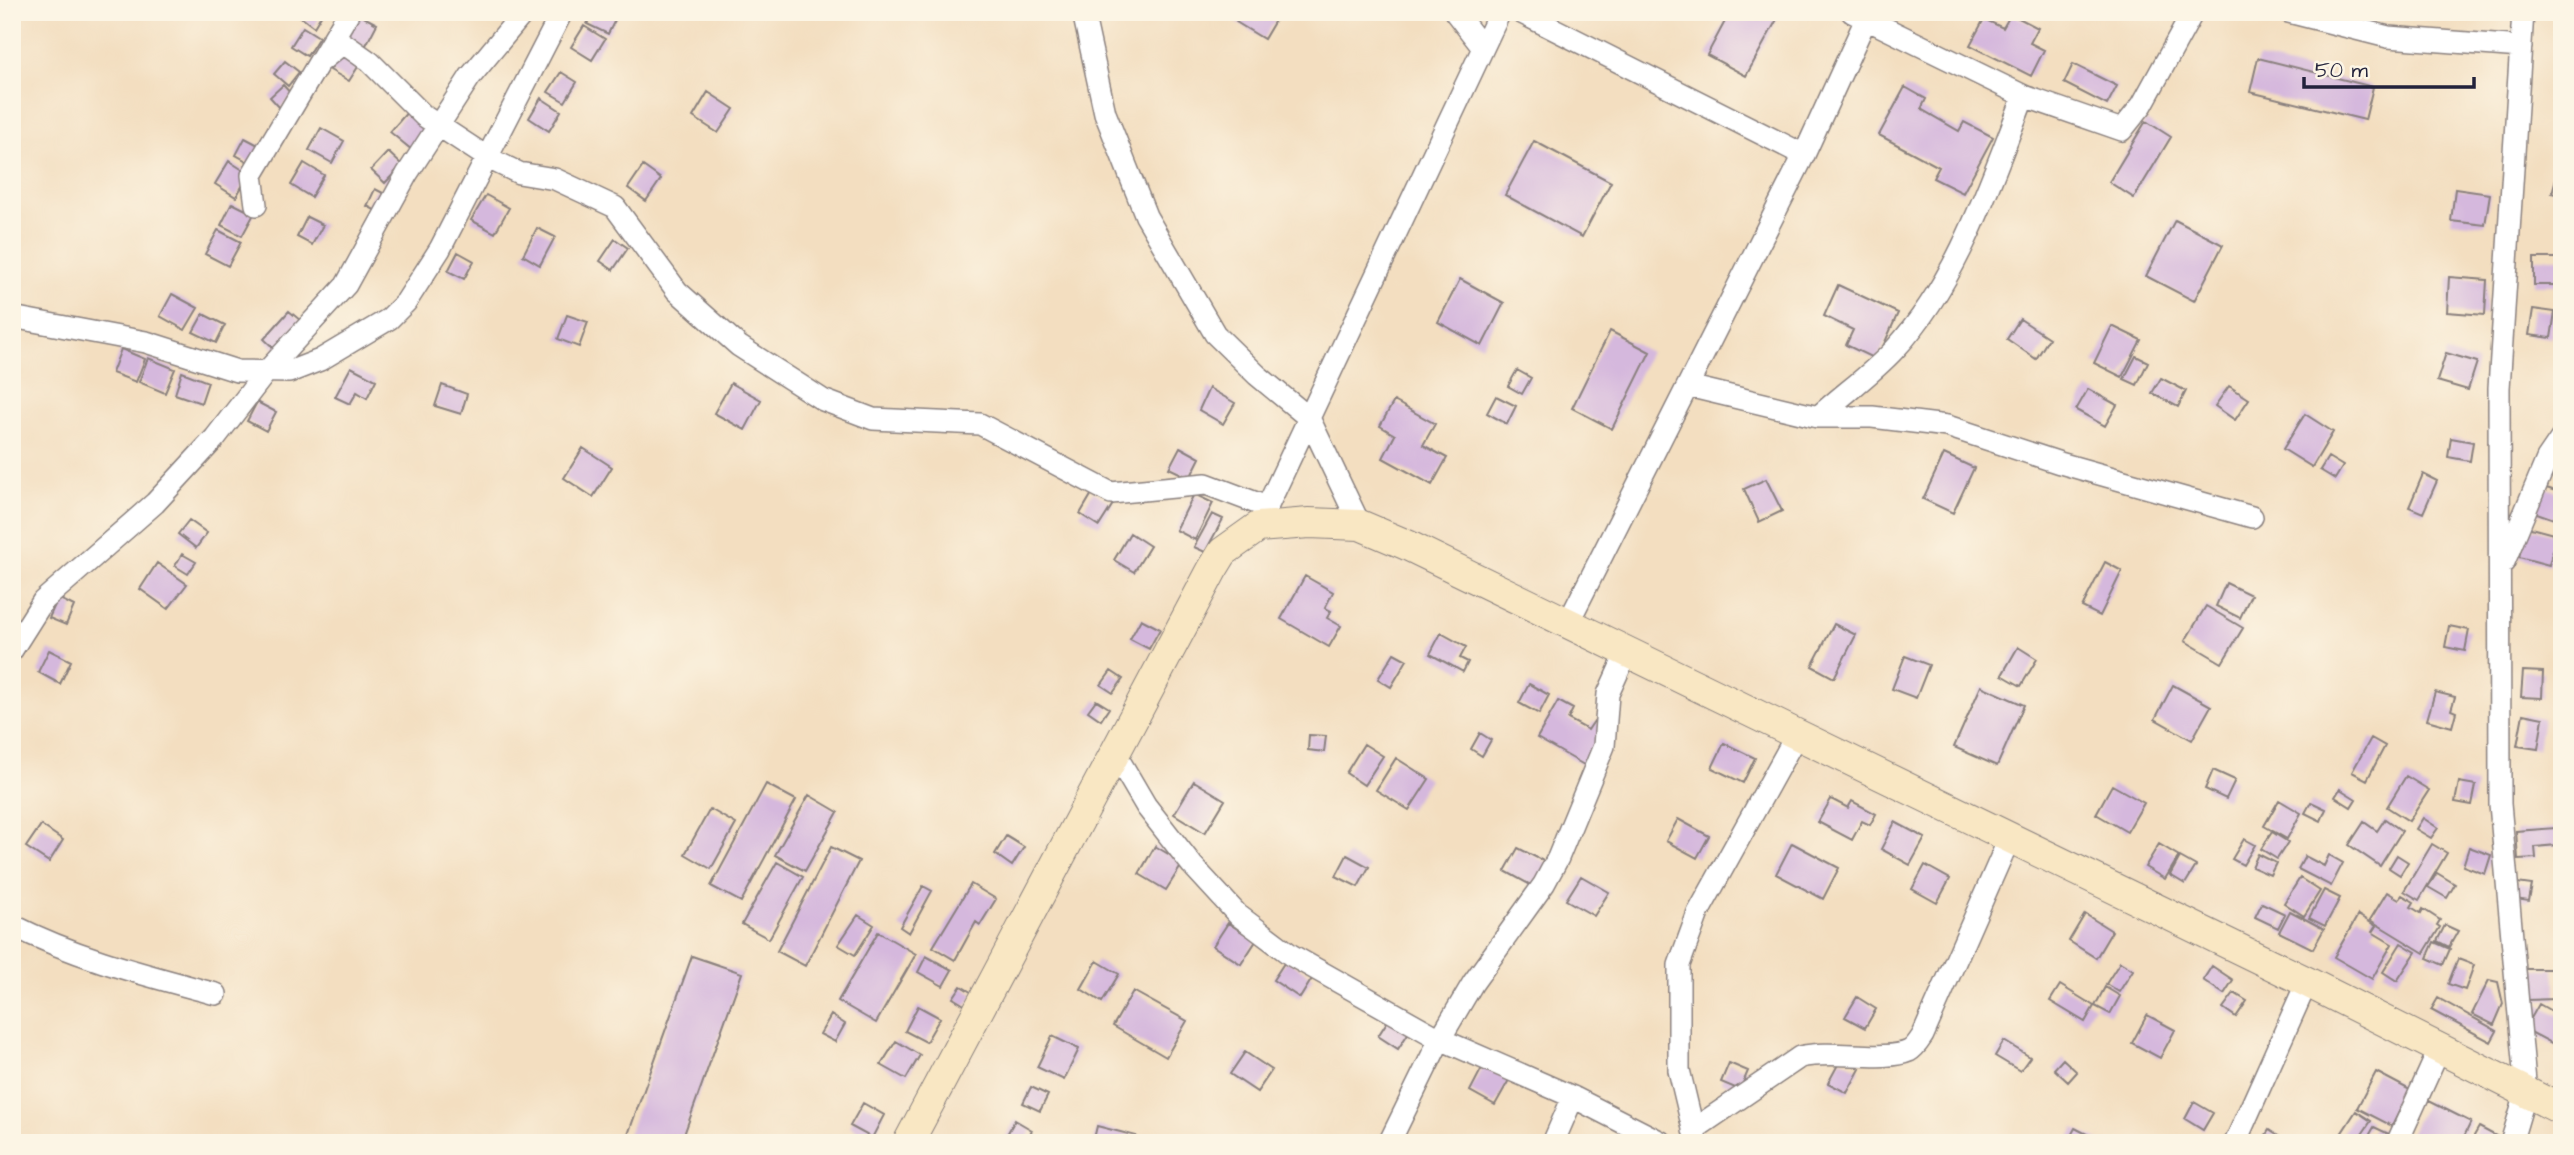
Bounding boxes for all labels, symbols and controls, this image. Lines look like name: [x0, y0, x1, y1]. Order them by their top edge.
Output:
scale bar: [2304, 46, 2474, 90]
text: 50 m: [2315, 56, 2369, 85]

